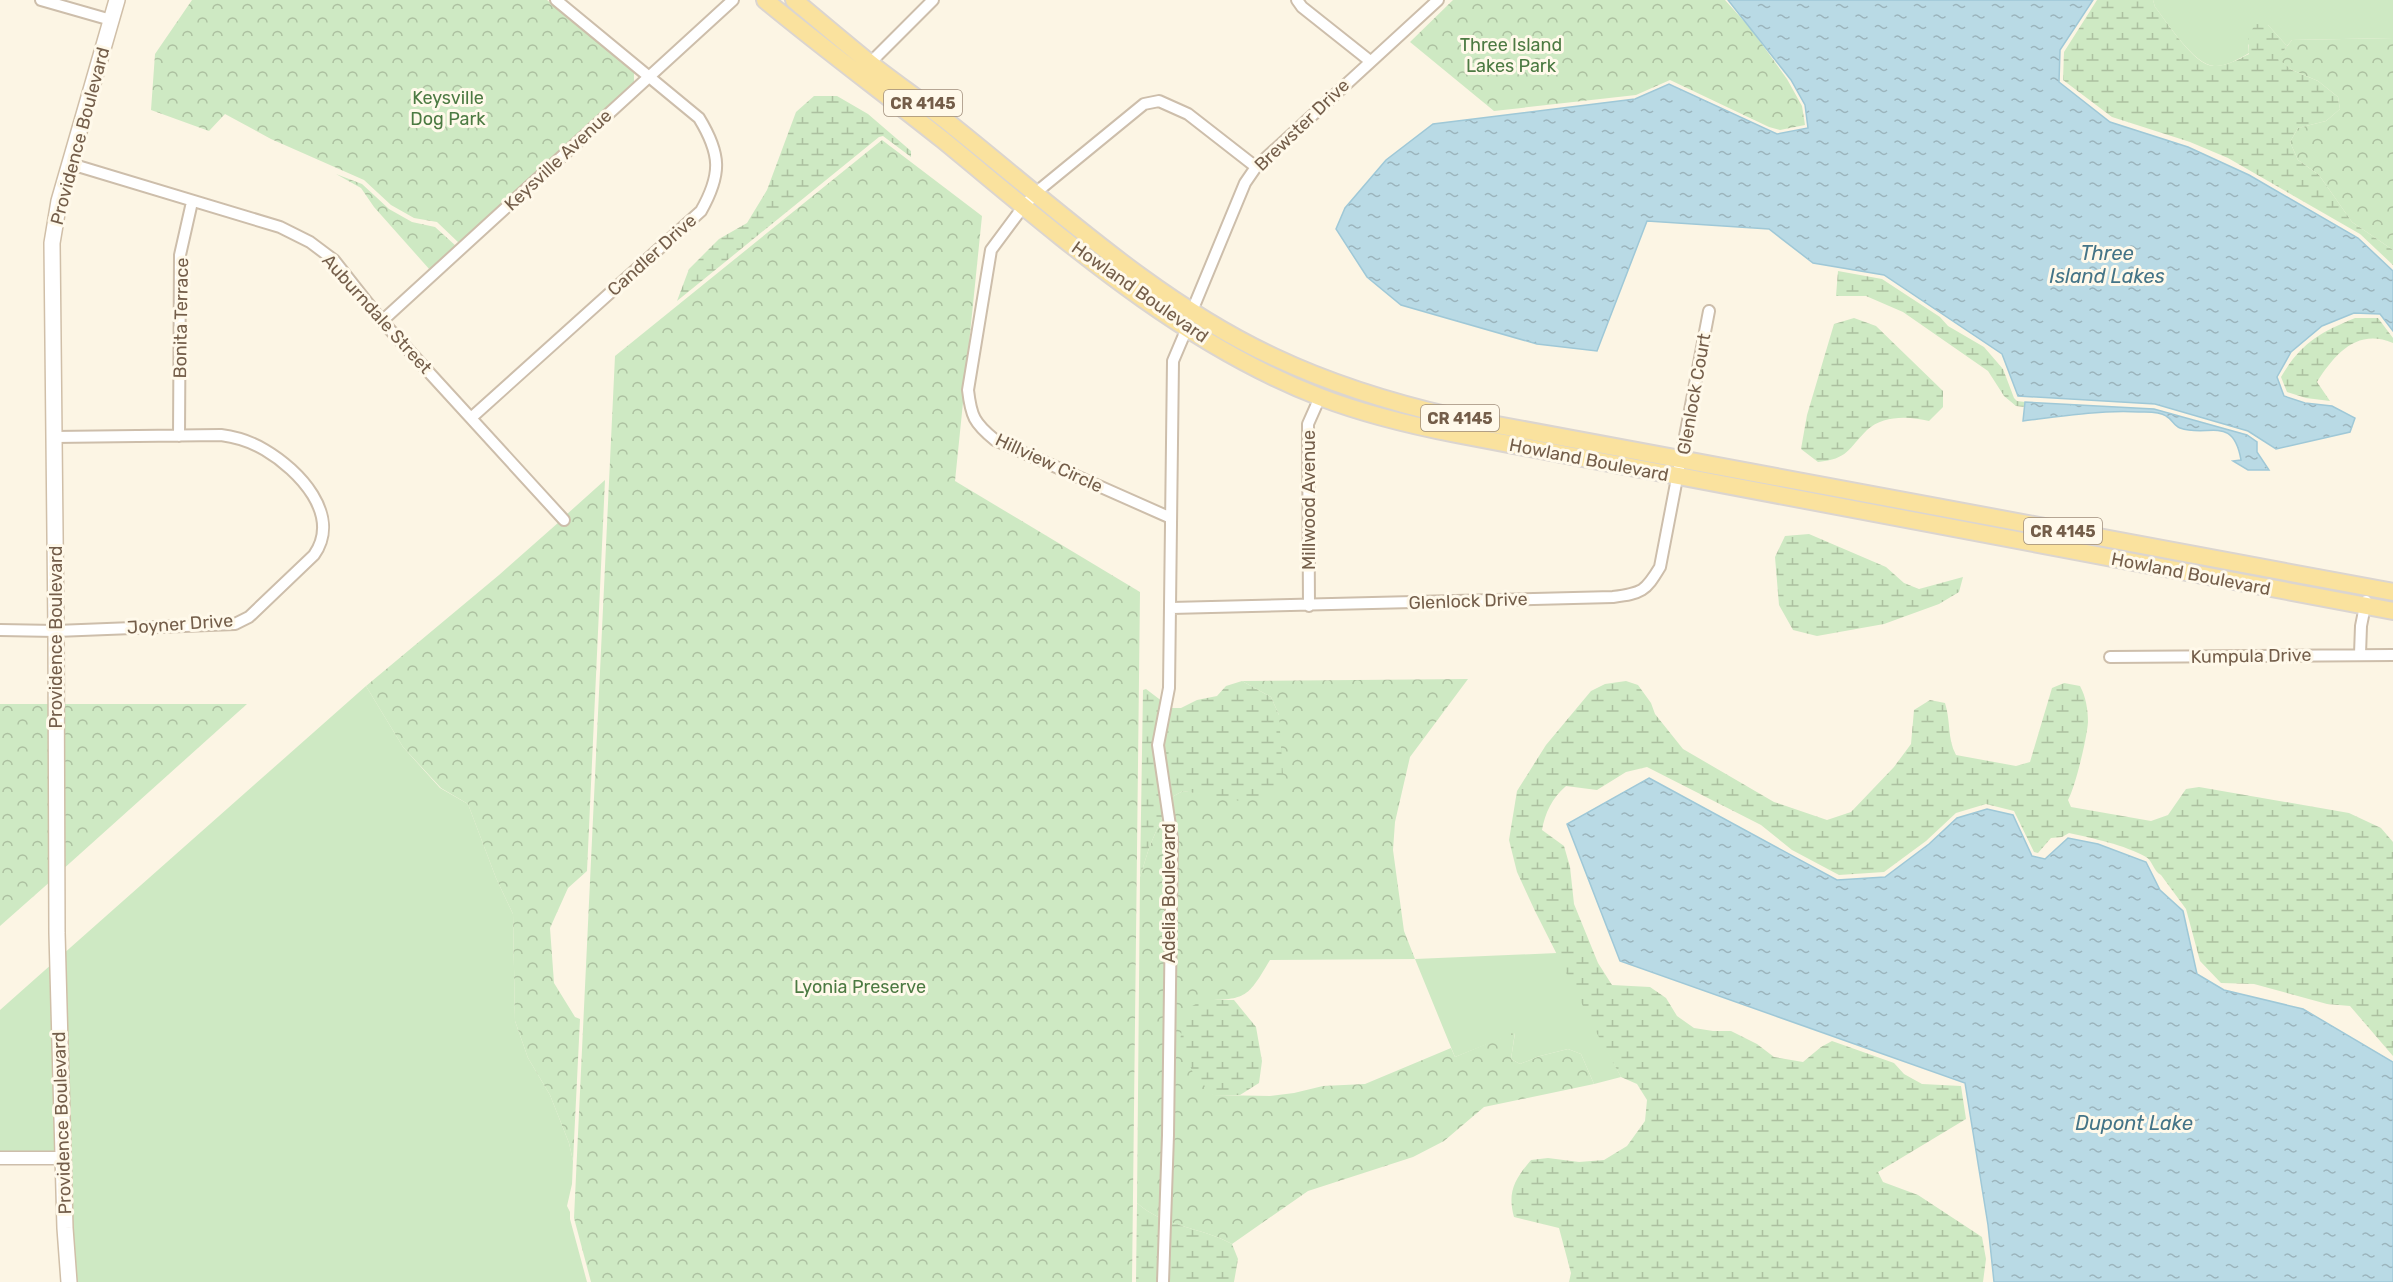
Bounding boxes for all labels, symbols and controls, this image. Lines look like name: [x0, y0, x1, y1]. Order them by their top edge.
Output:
park label: Three Island Lakes Park: [1460, 34, 1562, 77]
street label: Providence Boulevard: [46, 45, 114, 227]
street label: Brewster Drive: [1250, 74, 1354, 176]
park label: Keysville Dog Park: [410, 87, 486, 130]
road number: CR 4145: [884, 90, 962, 116]
street label: Keysville Avenue: [500, 105, 616, 215]
street label: Candler Drive: [603, 209, 701, 301]
street label: Howland Boulevard: [1067, 237, 1213, 347]
water label: Three Island Lakes: [2049, 241, 2165, 288]
street label: Auburndale Street: [317, 250, 437, 378]
street label: Bonita Terrace: [169, 257, 193, 379]
street label: Glenlock Court: [1673, 332, 1715, 456]
road number: CR 4145: [1421, 405, 1499, 431]
street label: Hillview Circle: [992, 429, 1106, 497]
street label: Millwood Avenue: [1298, 430, 1320, 570]
street label: Howland Boulevard: [1507, 434, 1671, 486]
road number: CR 4145: [2024, 518, 2102, 544]
street label: Providence Boulevard: [45, 546, 67, 728]
street label: Howland Boulevard: [2109, 548, 2273, 600]
street label: Glenlock Drive: [1408, 588, 1528, 614]
street label: Joyner Drive: [126, 609, 234, 639]
street label: Kumpula Drive: [2190, 644, 2312, 668]
street label: Adelia Boulevard: [1158, 823, 1180, 963]
park label: Lyonia Preserve: [794, 976, 926, 998]
street label: Providence Boulevard: [48, 1031, 76, 1215]
water label: Dupont Lake: [2075, 1111, 2193, 1135]

